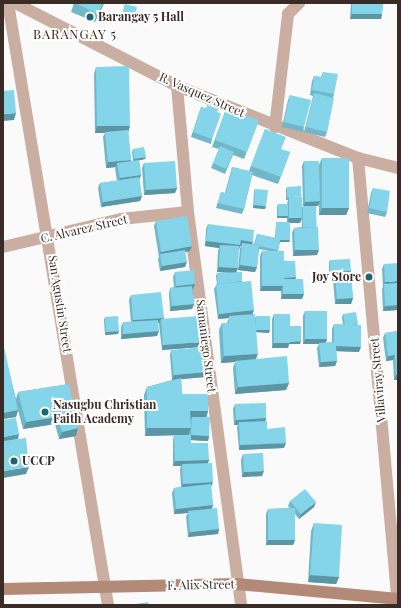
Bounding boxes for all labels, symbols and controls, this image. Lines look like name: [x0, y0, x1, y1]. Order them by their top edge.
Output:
place label: Barangay 5 Hall: [98, 10, 185, 24]
marker: Barangay 5 Hall: [85, 12, 95, 22]
district label: BARANGAY 5: [33, 26, 117, 42]
street label: R. Vasquez Street: [157, 70, 247, 120]
street label: C. Alvarez Street: [39, 212, 129, 246]
street label: San Agustin Street: [45, 254, 75, 354]
place label: Joy Store: [312, 270, 361, 284]
marker: Joy Store: [364, 272, 374, 282]
street label: Samaniego Street: [193, 299, 219, 393]
street label: Villaviray Street: [367, 337, 389, 423]
place label: Nasugbu Christian Faith Academy: [53, 398, 156, 426]
marker: Nasugbu Christian Faith Academy: [40, 407, 50, 417]
place label: UCCP: [22, 454, 55, 468]
marker: UCCP: [9, 456, 19, 466]
street label: F. Alix Street: [167, 577, 235, 593]

